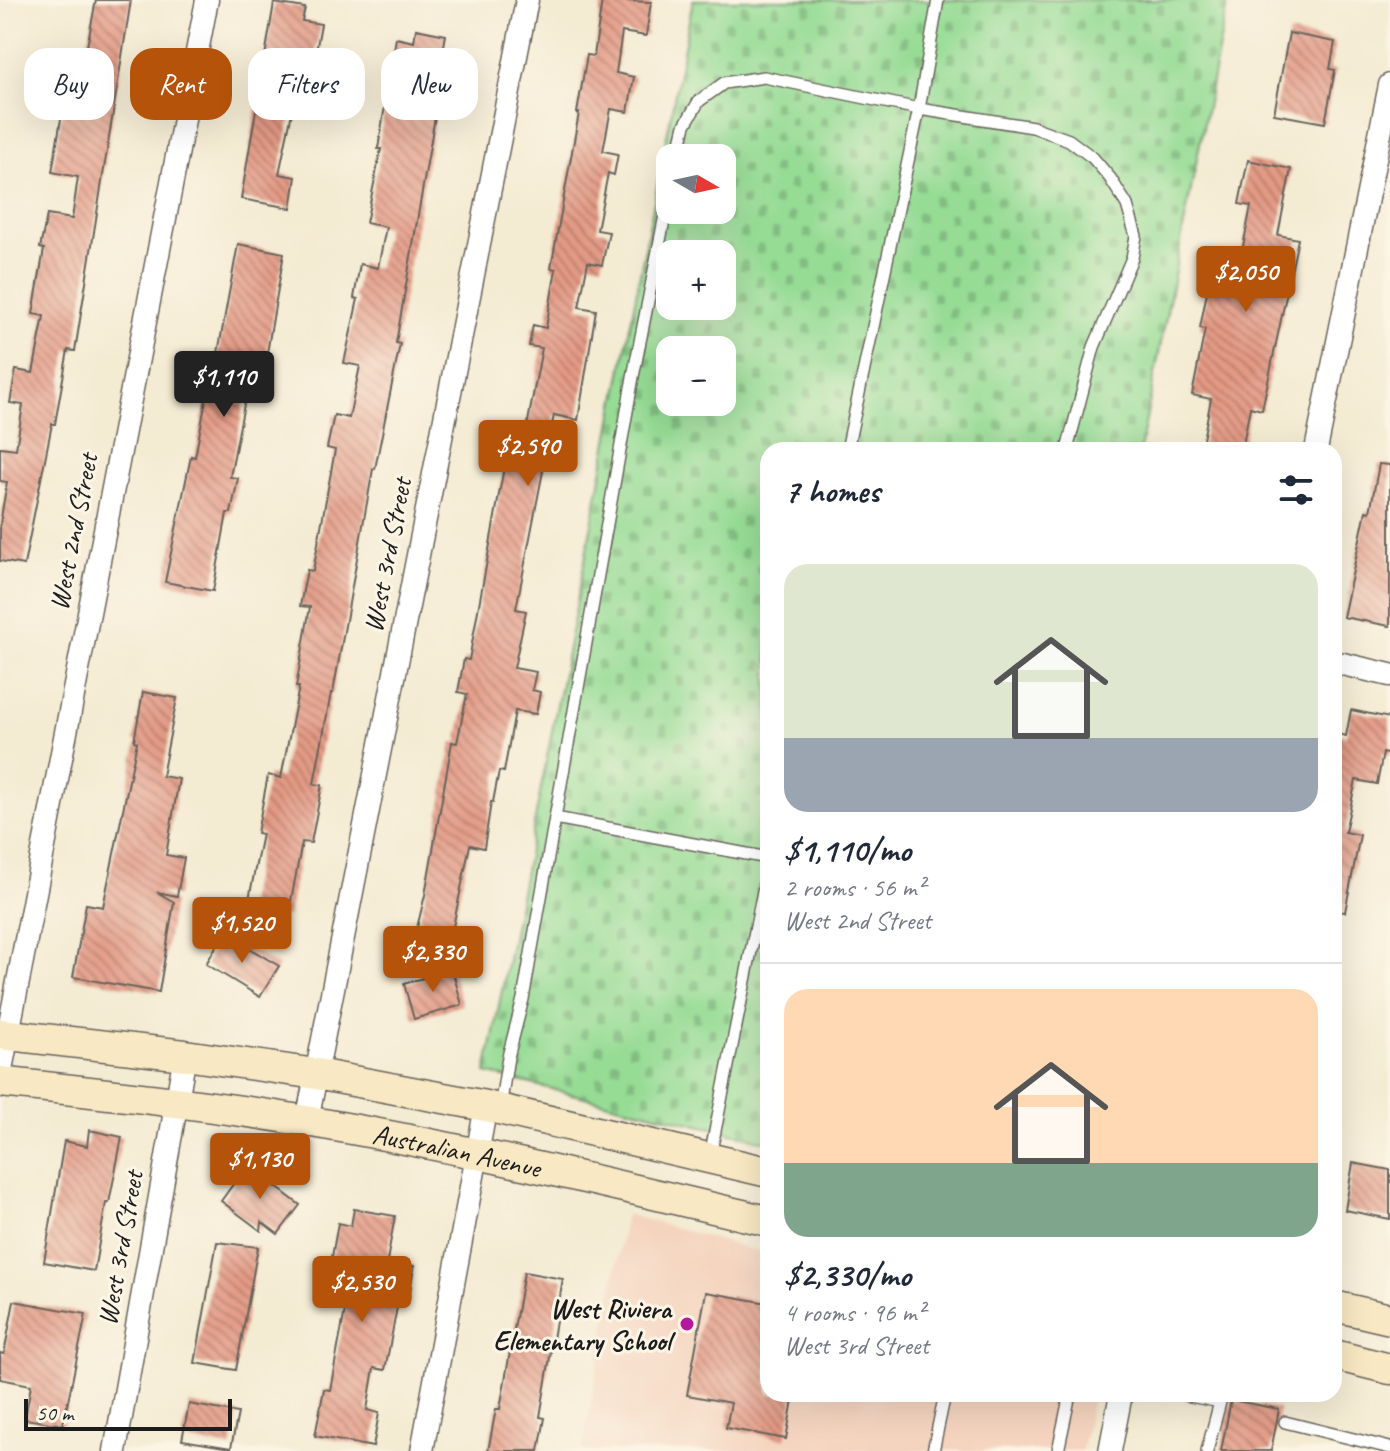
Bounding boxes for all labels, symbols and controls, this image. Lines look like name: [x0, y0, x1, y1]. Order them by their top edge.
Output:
chip: Buy: [24, 48, 114, 120]
chip: Rent: [130, 48, 232, 120]
chip: Filters: [248, 48, 365, 120]
chip: New: [381, 48, 478, 120]
north arrow: [656, 144, 736, 224]
map controls: [656, 144, 736, 416]
button: +: [656, 240, 736, 320]
pin: $2,050: [1181, 246, 1311, 314]
text: $2,050: [1214, 255, 1278, 288]
button: −: [656, 336, 736, 416]
pin: $1,110: [159, 351, 289, 419]
text: $1,110: [192, 360, 256, 393]
pin: $2,590: [463, 420, 593, 488]
text: $2,590: [497, 429, 559, 462]
street label: West 2nd Street: [41, 448, 106, 613]
icon: filters: [1274, 468, 1318, 512]
text: 7 homes: [784, 469, 880, 512]
street label: West 3rd Street: [355, 472, 420, 635]
icon: home: [979, 616, 1123, 760]
text: $1,110/mo: [784, 828, 911, 871]
text: 2 rooms · 56 m²: [784, 871, 925, 904]
pin: $1,520: [177, 897, 307, 965]
text: West 2nd Street: [784, 904, 931, 937]
text: $1,520: [210, 906, 274, 939]
pin: $2,330: [368, 926, 498, 994]
text: $2,330: [401, 935, 465, 968]
icon: home: [979, 1041, 1123, 1185]
street label: Australian Avenue: [370, 1116, 546, 1185]
pin: $1,130: [195, 1133, 325, 1201]
text: $1,130: [228, 1142, 292, 1175]
street label: West 3rd Street: [89, 1165, 151, 1328]
text: $2,330/mo: [784, 1253, 911, 1296]
pin: $2,530: [297, 1256, 427, 1324]
text: $2,530: [330, 1265, 394, 1298]
place label: West Riviera Elementary School: [493, 1291, 676, 1358]
text: 4 rooms · 96 m²: [784, 1296, 925, 1329]
marker: West Riviera Elementary School: [678, 1315, 696, 1333]
text: West 3rd Street: [784, 1329, 929, 1362]
scale bar: [24, 1395, 232, 1431]
text: 50 m: [36, 1399, 73, 1427]

